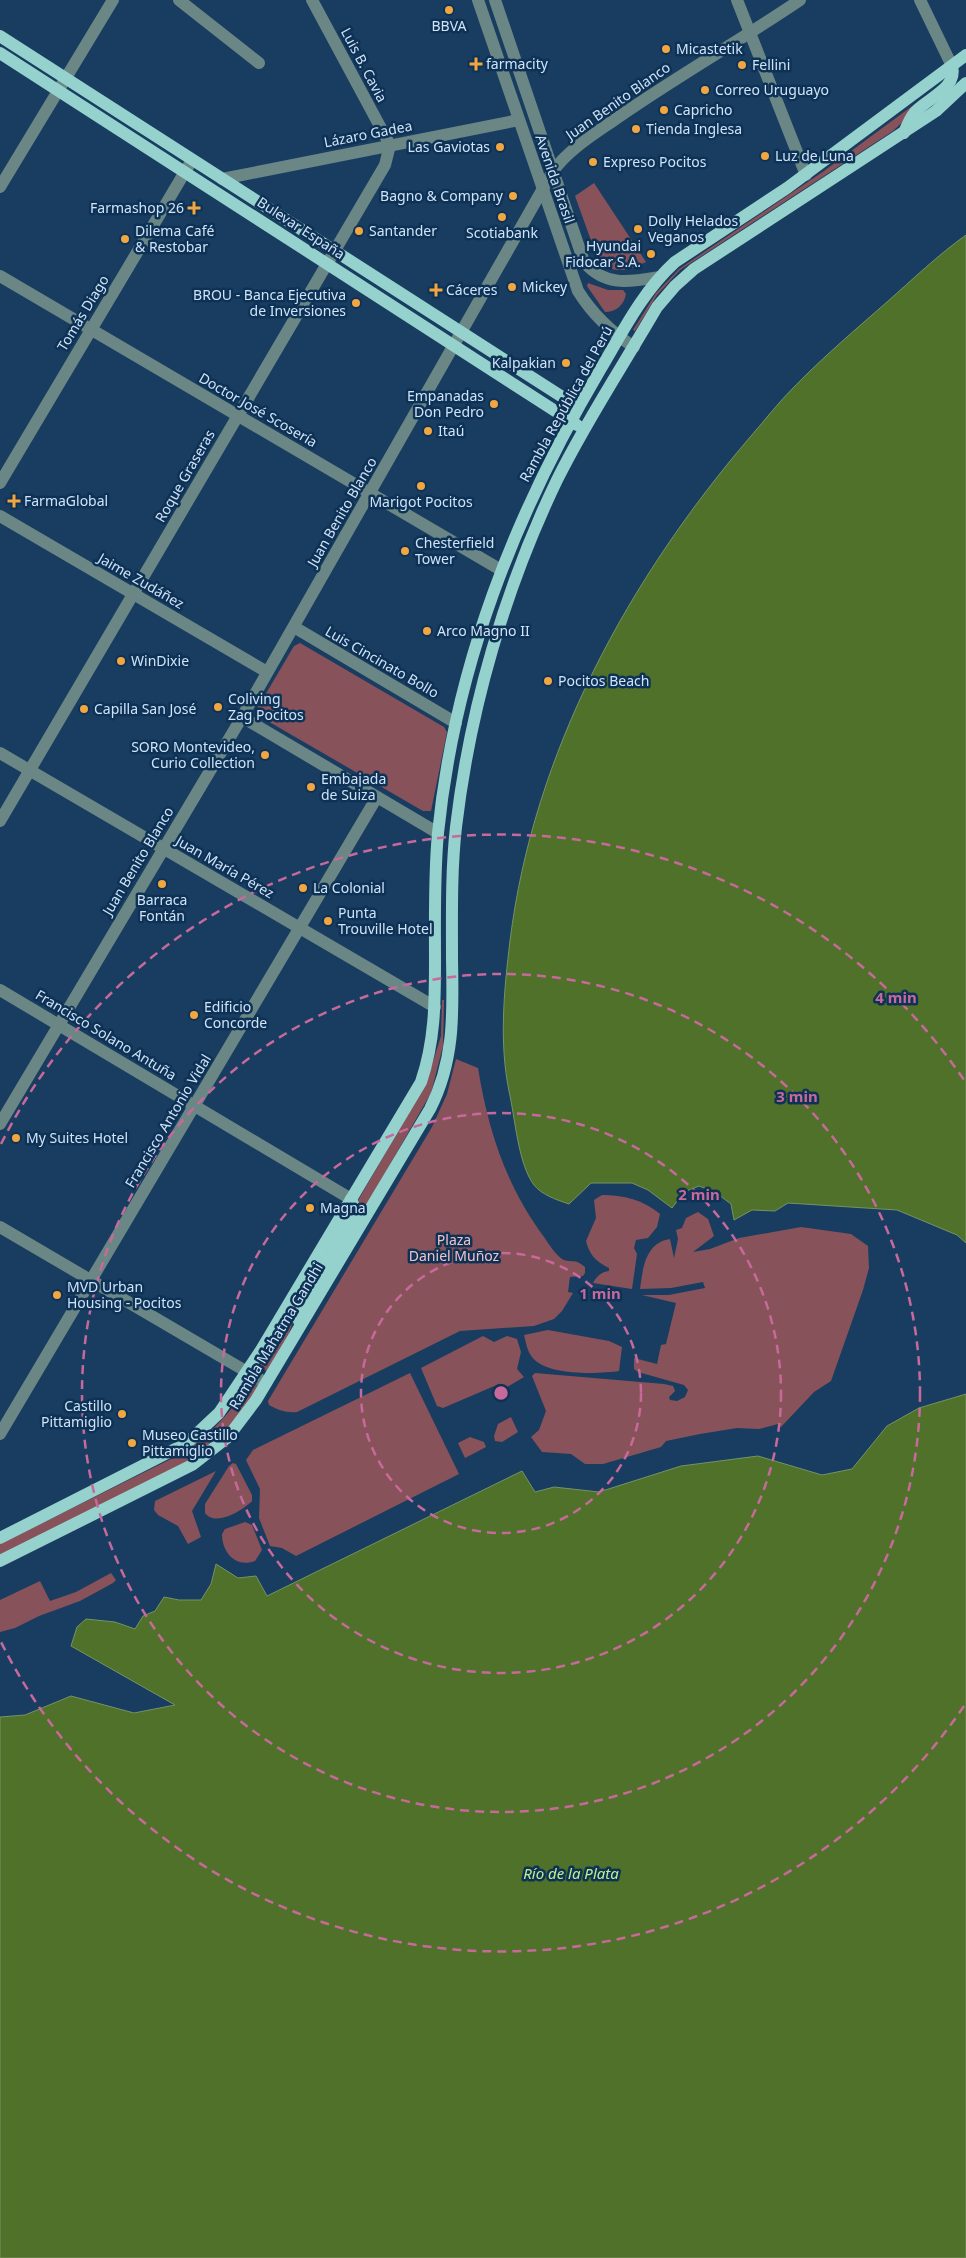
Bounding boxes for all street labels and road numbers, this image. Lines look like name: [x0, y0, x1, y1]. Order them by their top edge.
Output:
street label: Luis B. Cavia: [337, 24, 392, 105]
street label: Juan Benito Blanco: [560, 57, 674, 145]
street label: Lázaro Gadea: [322, 116, 414, 151]
street label: Avenida Brasil: [531, 132, 580, 226]
street label: Bulevar España: [254, 192, 349, 263]
street label: Tomás Diago: [52, 271, 113, 354]
street label: Rambla República del Perú: [515, 322, 616, 485]
street label: Doctor José Scosería: [196, 368, 321, 451]
street label: Roque Graseras: [150, 426, 219, 526]
street label: Juan Benito Blanco: [301, 454, 381, 572]
street label: Jaime Zudáñez: [93, 547, 188, 613]
street label: Luis Cincinato Bollo: [322, 621, 443, 702]
street label: Juan Benito Blanco: [97, 803, 178, 920]
street label: Juan María Pérez: [171, 830, 278, 903]
street label: Francisco Solano Antuña: [32, 985, 180, 1084]
street label: Francisco Antonio Vidal: [120, 1050, 215, 1191]
street label: Rambla Mahatma Gandhi: [224, 1259, 327, 1412]

